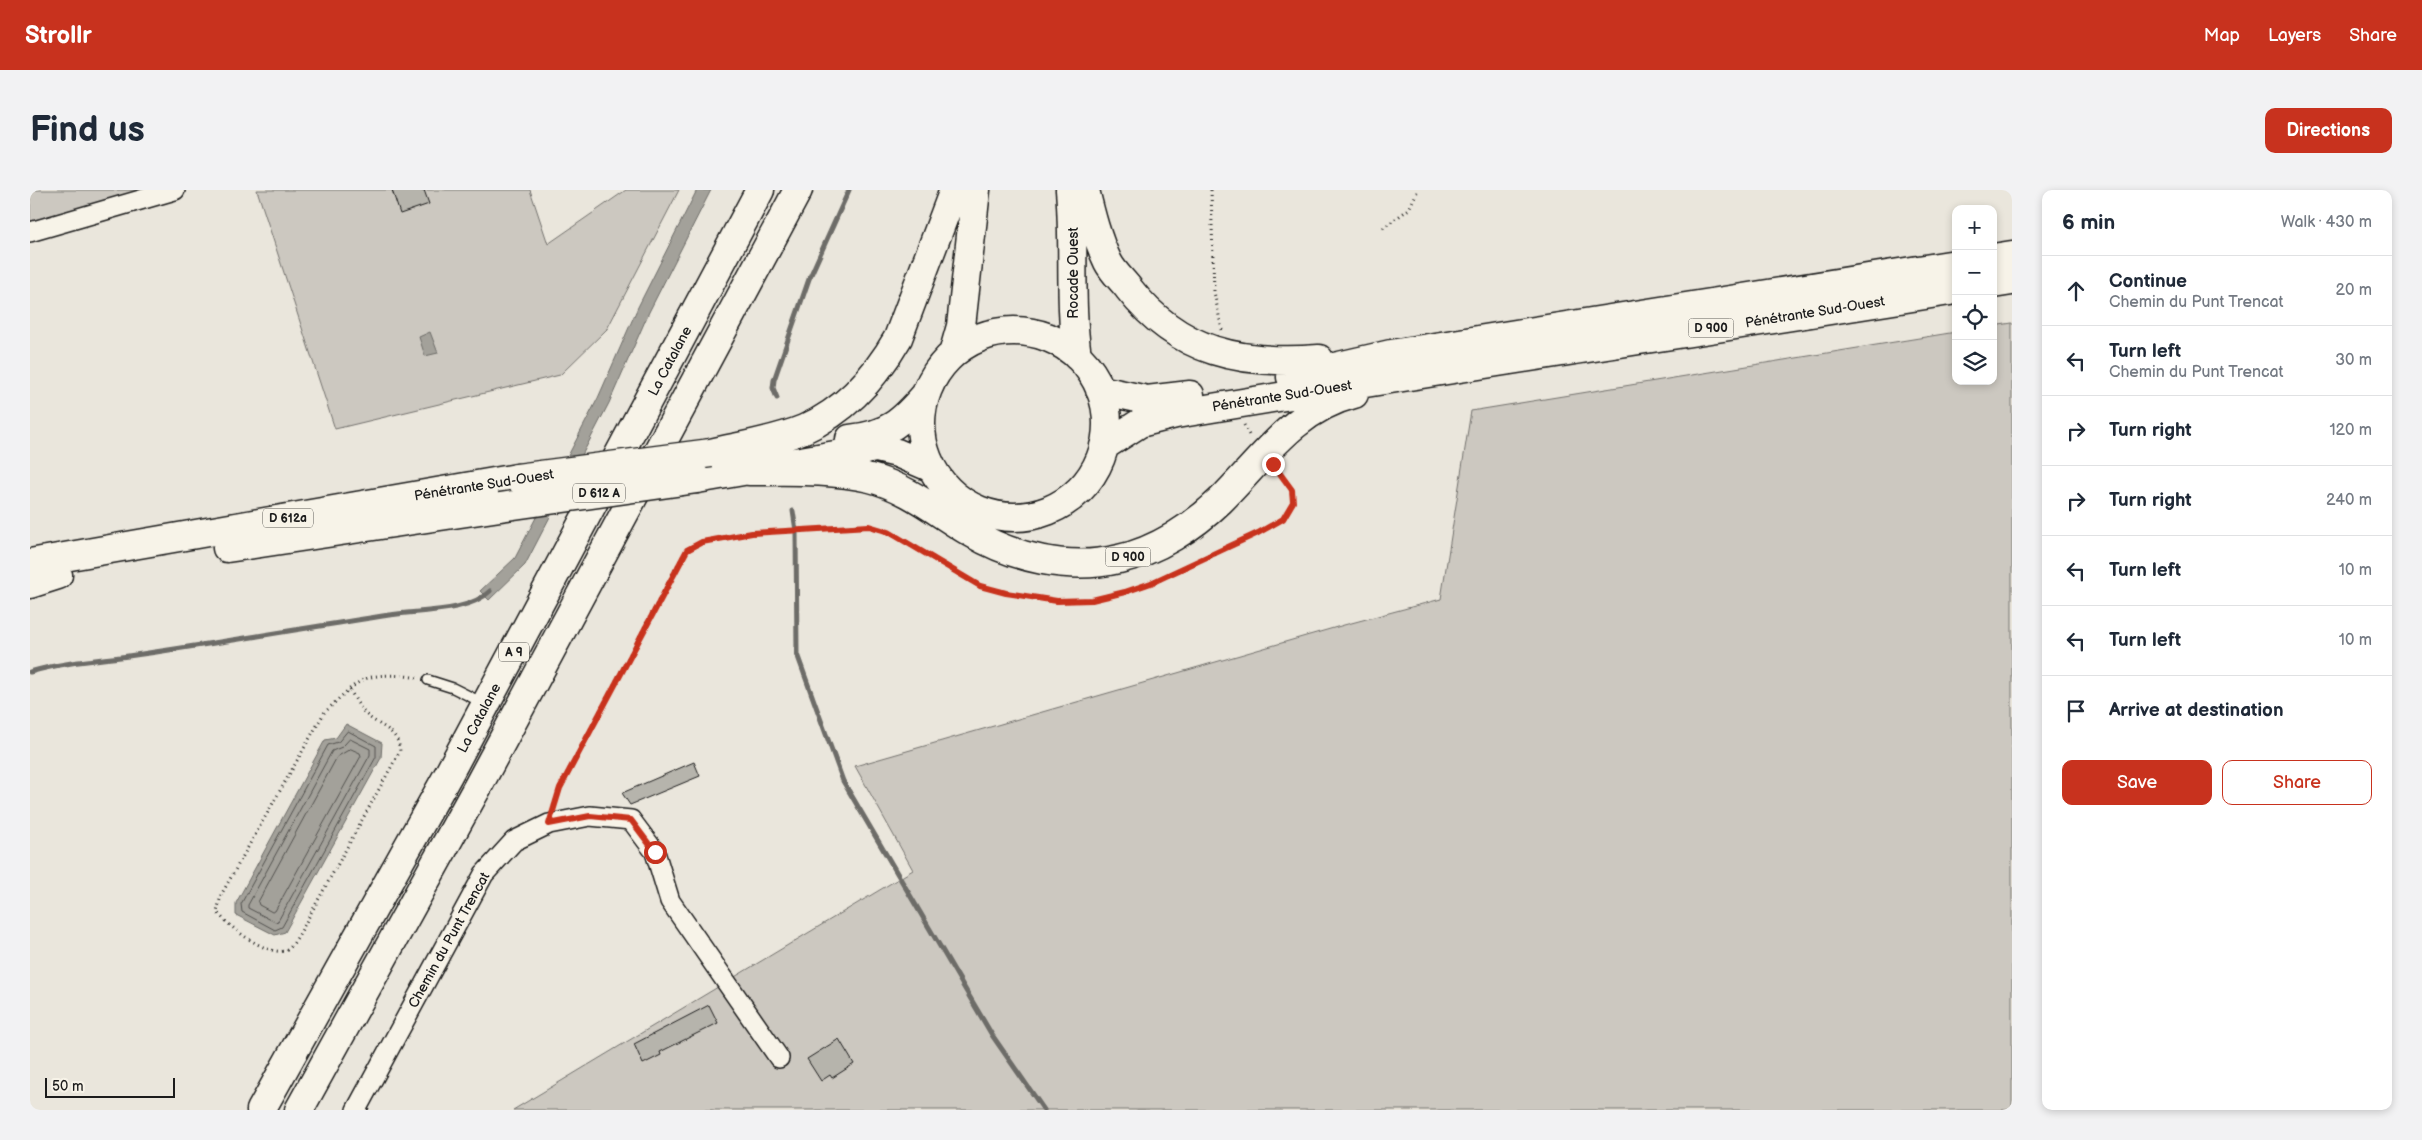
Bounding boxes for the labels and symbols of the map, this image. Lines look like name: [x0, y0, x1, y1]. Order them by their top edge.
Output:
street label: Rocade Ouest: [1065, 227, 1082, 319]
street label: Pénétrante Sud-Ouest: [1744, 292, 1887, 331]
road number: D 900: [1688, 318, 1734, 338]
street label: La Catalane: [645, 323, 695, 399]
street label: Pénétrante Sud-Ouest: [1211, 376, 1354, 415]
route end: [1262, 453, 1285, 476]
street label: Pénétrante Sud-Ouest: [413, 465, 556, 504]
road number: D 612 A: [573, 484, 625, 502]
road number: D 612a: [263, 508, 313, 528]
road number: D 900: [1106, 548, 1150, 567]
road number: A 9: [499, 642, 529, 662]
street label: La Catalane: [454, 680, 504, 756]
route start: [644, 841, 667, 864]
street label: Chemin du Punt Trencat: [405, 869, 494, 1011]
scale bar: [45, 1075, 175, 1098]

